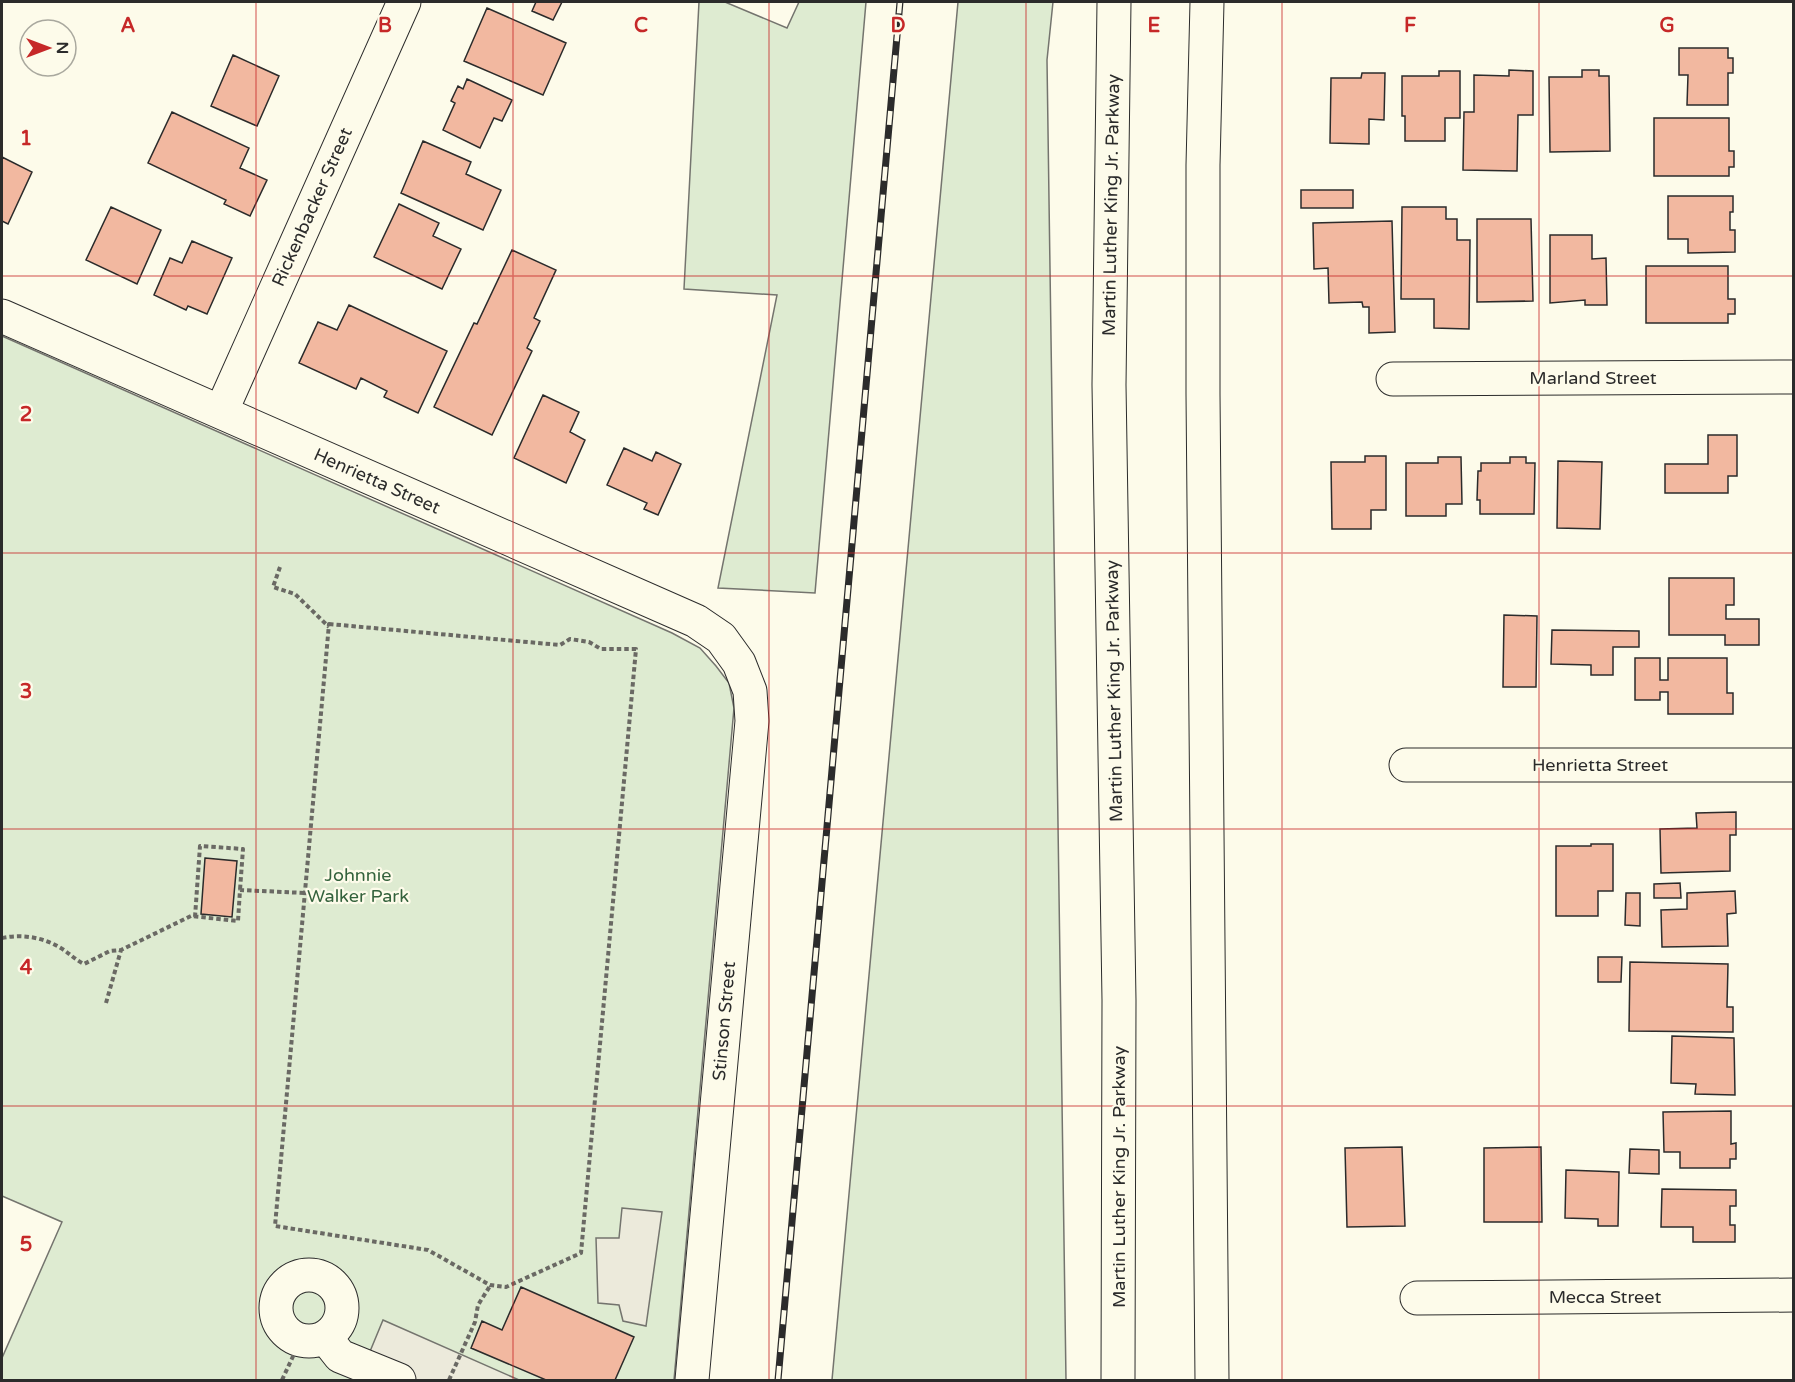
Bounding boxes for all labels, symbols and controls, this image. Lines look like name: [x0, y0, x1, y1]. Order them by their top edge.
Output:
text: A: [121, 14, 136, 38]
text: B: [378, 14, 392, 38]
text: C: [634, 14, 648, 38]
text: D: [890, 14, 906, 38]
text: E: [1148, 14, 1161, 38]
text: F: [1404, 14, 1416, 38]
text: G: [1659, 14, 1675, 38]
north arrow: [18, 18, 78, 78]
text: N: [52, 42, 72, 54]
street label: Martin Luther King Jr. Parkway: [1098, 73, 1124, 336]
street label: Rickenbacker Street: [267, 124, 357, 290]
text: 1: [20, 127, 32, 151]
street label: Marland Street: [1529, 367, 1657, 389]
text: 2: [20, 403, 32, 427]
street label: Henrietta Street: [310, 443, 444, 519]
street label: Martin Luther King Jr. Parkway: [1101, 559, 1127, 822]
text: 3: [20, 680, 32, 704]
street label: Henrietta Street: [1532, 754, 1668, 776]
park label: Johnnie Walker Park: [307, 864, 409, 907]
text: 4: [20, 956, 33, 980]
street label: Stinson Street: [708, 960, 740, 1082]
street label: Martin Luther King Jr. Parkway: [1108, 1046, 1130, 1308]
text: 5: [20, 1233, 32, 1257]
street label: Mecca Street: [1549, 1286, 1661, 1308]

